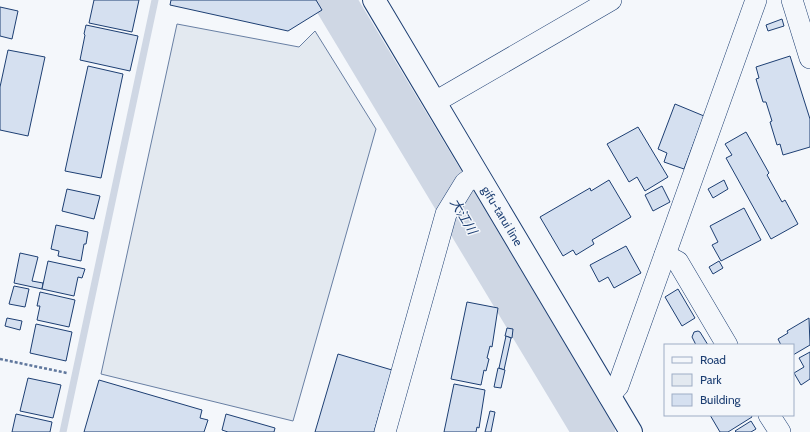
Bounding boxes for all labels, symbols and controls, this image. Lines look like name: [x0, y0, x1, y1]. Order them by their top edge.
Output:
street label: gifu-tarui line: [479, 183, 526, 248]
water label: 大江川: [447, 195, 482, 239]
legend: [664, 344, 794, 416]
text: Road: [700, 352, 726, 367]
text: Park: [700, 372, 722, 387]
text: Building: [700, 392, 742, 407]

